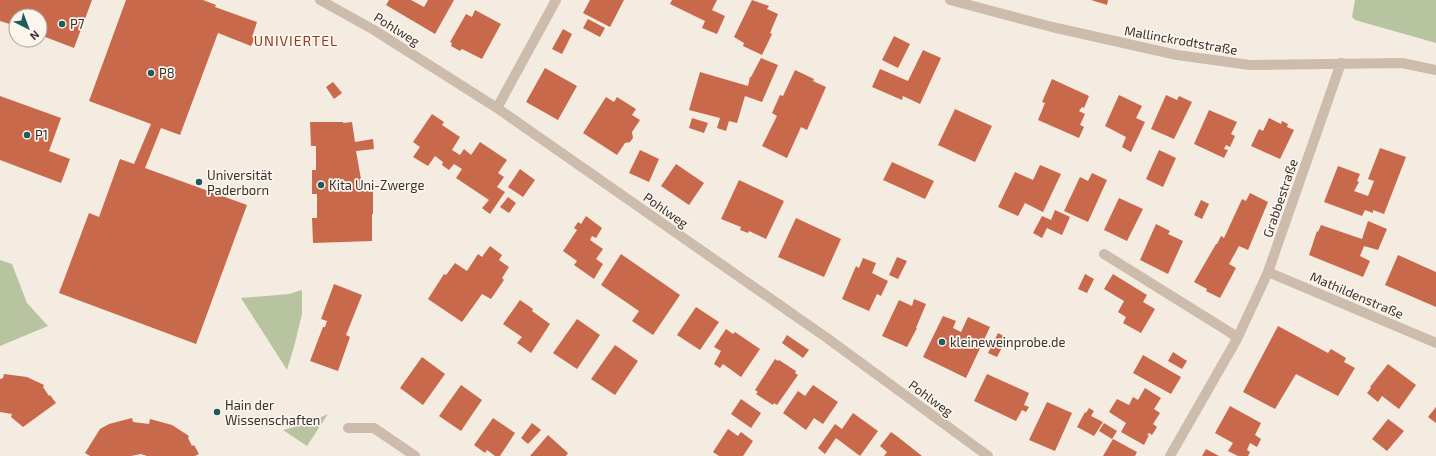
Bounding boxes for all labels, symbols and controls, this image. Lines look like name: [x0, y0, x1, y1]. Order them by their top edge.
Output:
north arrow: [8, 8, 48, 48]
street label: Pohlweg: [371, 9, 423, 49]
place label: P7: [70, 16, 85, 32]
marker: P7: [57, 19, 67, 29]
street label: Mallinckrodtstraße: [1123, 22, 1239, 58]
text: N: [28, 28, 42, 43]
district label: UNIVIERTEL: [254, 32, 338, 49]
place label: P8: [159, 65, 175, 81]
marker: P8: [146, 68, 156, 78]
place label: P1: [35, 127, 48, 143]
marker: P1: [22, 130, 32, 140]
street label: Grabbestraße: [1259, 157, 1301, 239]
place label: Universität Paderborn: [207, 167, 272, 198]
marker: Universität Paderborn: [194, 177, 204, 187]
place label: Kita Uni-Zwerge: [329, 177, 424, 193]
marker: Kita Uni-Zwerge: [316, 180, 326, 190]
street label: Pohlweg: [640, 189, 692, 231]
street label: Mathildenstraße: [1308, 268, 1406, 322]
place label: kleineweinprobe.de: [950, 334, 1065, 350]
marker: kleineweinprobe.de: [937, 337, 947, 347]
street label: Pohlweg: [906, 377, 956, 419]
place label: Hain der Wissenschaften: [225, 397, 320, 428]
marker: Hain der Wissenschaften: [212, 407, 222, 417]

